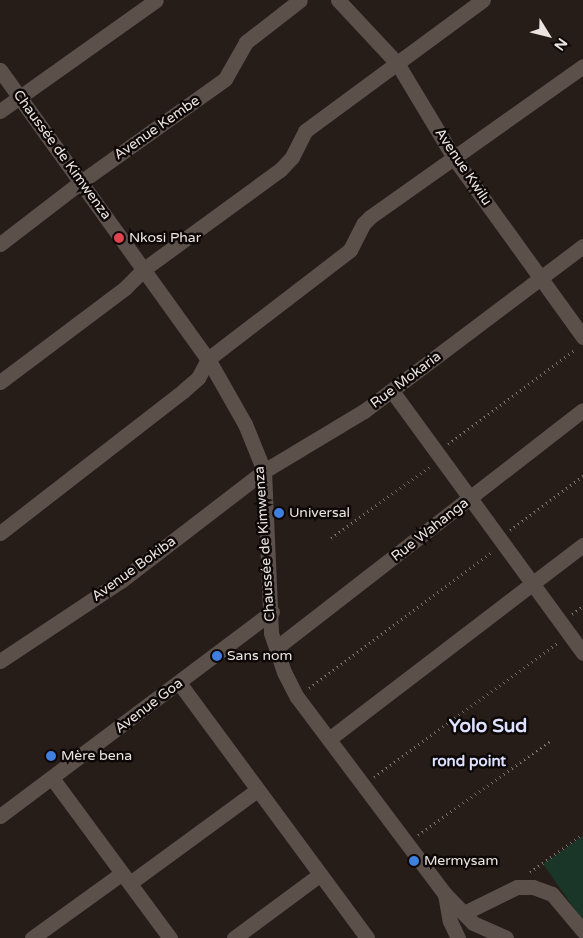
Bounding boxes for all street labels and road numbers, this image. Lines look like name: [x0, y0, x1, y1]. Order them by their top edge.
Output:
street label: Chaussée de Kimwenza: [9, 87, 115, 223]
street label: Avenue Kembe: [111, 92, 203, 164]
street label: Avenue Kwilu: [431, 125, 495, 209]
street label: Rue Mokaria: [367, 348, 445, 412]
street label: Chaussée de Kimwenza: [251, 466, 279, 622]
street label: Rue Wahanga: [388, 495, 472, 565]
street label: Avenue Bokiba: [89, 533, 179, 605]
street label: Avenue Goa: [112, 675, 186, 737]

